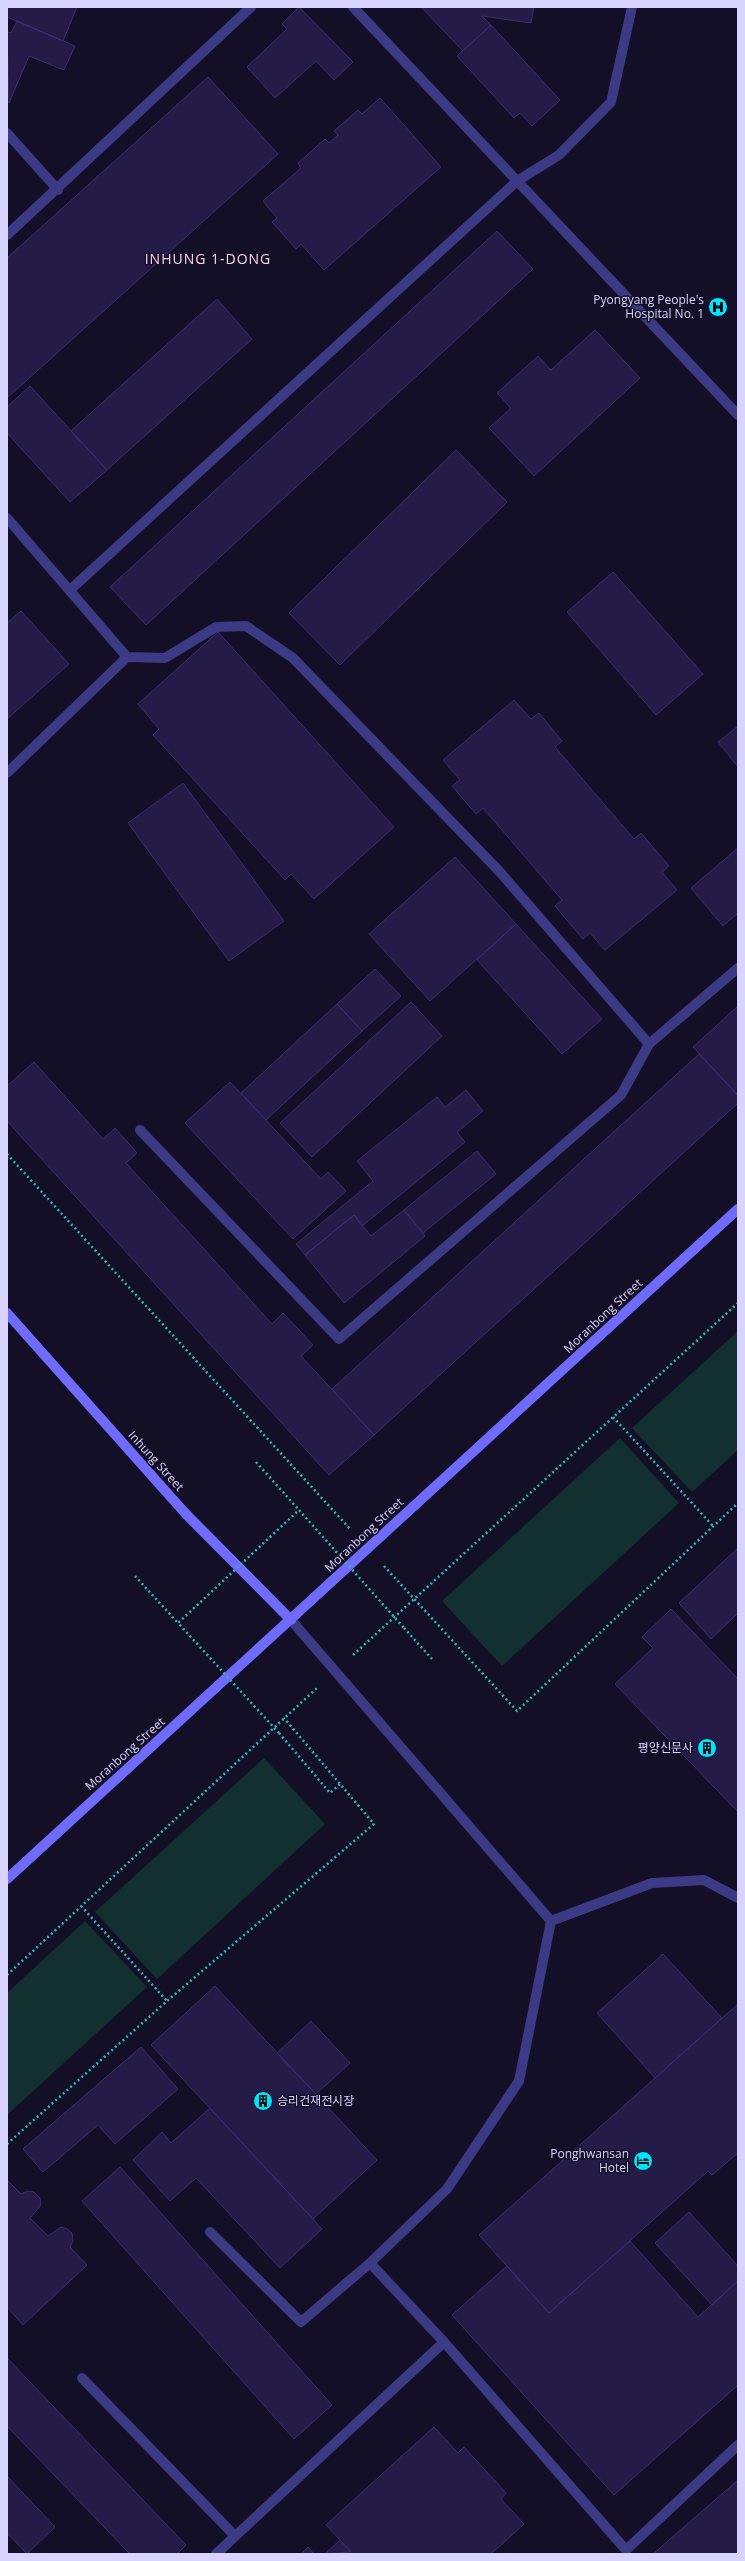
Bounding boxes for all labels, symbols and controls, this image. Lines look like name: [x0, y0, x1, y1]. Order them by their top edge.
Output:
district label: INHUNG 1-DONG: [145, 249, 271, 268]
place label: Pyongyang People's Hospital No. 1: [593, 291, 704, 322]
hospital icon: Pyongyang People's Hospital No. 1: [707, 296, 729, 318]
street label: Moranbong Street: [560, 1275, 646, 1357]
street label: Inhung Street: [125, 1427, 188, 1495]
street label: Moranbong Street: [321, 1494, 407, 1576]
street label: Moranbong Street: [81, 1713, 168, 1794]
building icon: 평양신문사: [696, 1737, 718, 1759]
place label: 평양신문사: [638, 1739, 693, 1756]
building icon: 승리건재전시장: [252, 2090, 274, 2112]
place label: 승리건재전시장: [277, 2092, 354, 2109]
place label: Ponghwansan Hotel: [550, 2145, 629, 2176]
hotel icon: Ponghwansan Hotel: [632, 2150, 654, 2172]

